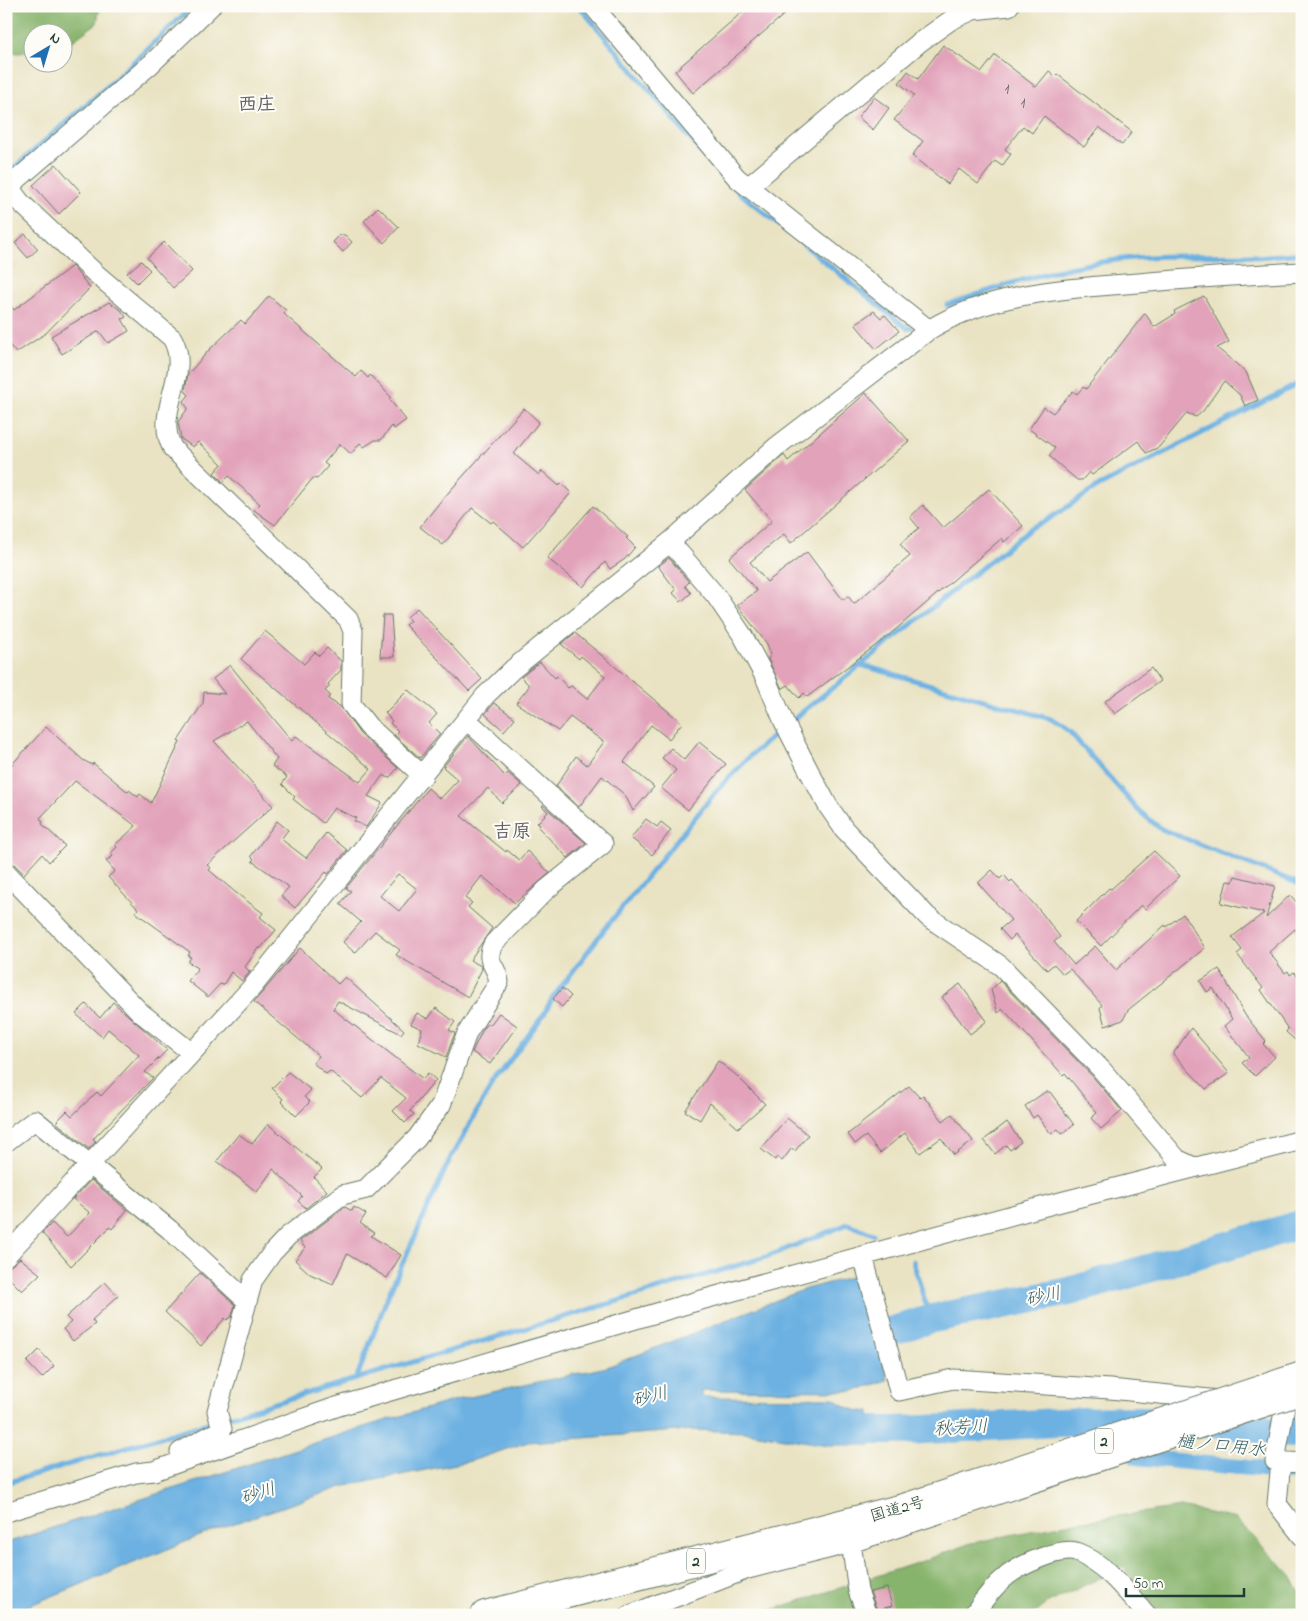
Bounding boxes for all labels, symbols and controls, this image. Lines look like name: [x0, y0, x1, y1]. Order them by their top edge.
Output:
north arrow: [22, 22, 72, 72]
text: N: [45, 28, 65, 50]
house number: 1: [1005, 79, 1010, 100]
district label: 西庄: [238, 92, 276, 119]
house number: 1: [1021, 93, 1026, 114]
district label: 吉原: [493, 819, 531, 846]
water label: 砂川: [1023, 1281, 1064, 1314]
water label: 砂川: [630, 1381, 671, 1415]
water label: 秋芳川: [933, 1415, 989, 1443]
road number: 2: [1095, 1428, 1113, 1454]
water label: 樋ノ口用水: [1175, 1429, 1267, 1465]
water label: 砂川: [237, 1477, 280, 1513]
street label: 国道2号: [867, 1491, 928, 1529]
road number: 2: [687, 1548, 705, 1574]
scale bar: [1126, 1566, 1243, 1598]
text: 50 m: [1133, 1573, 1164, 1595]

